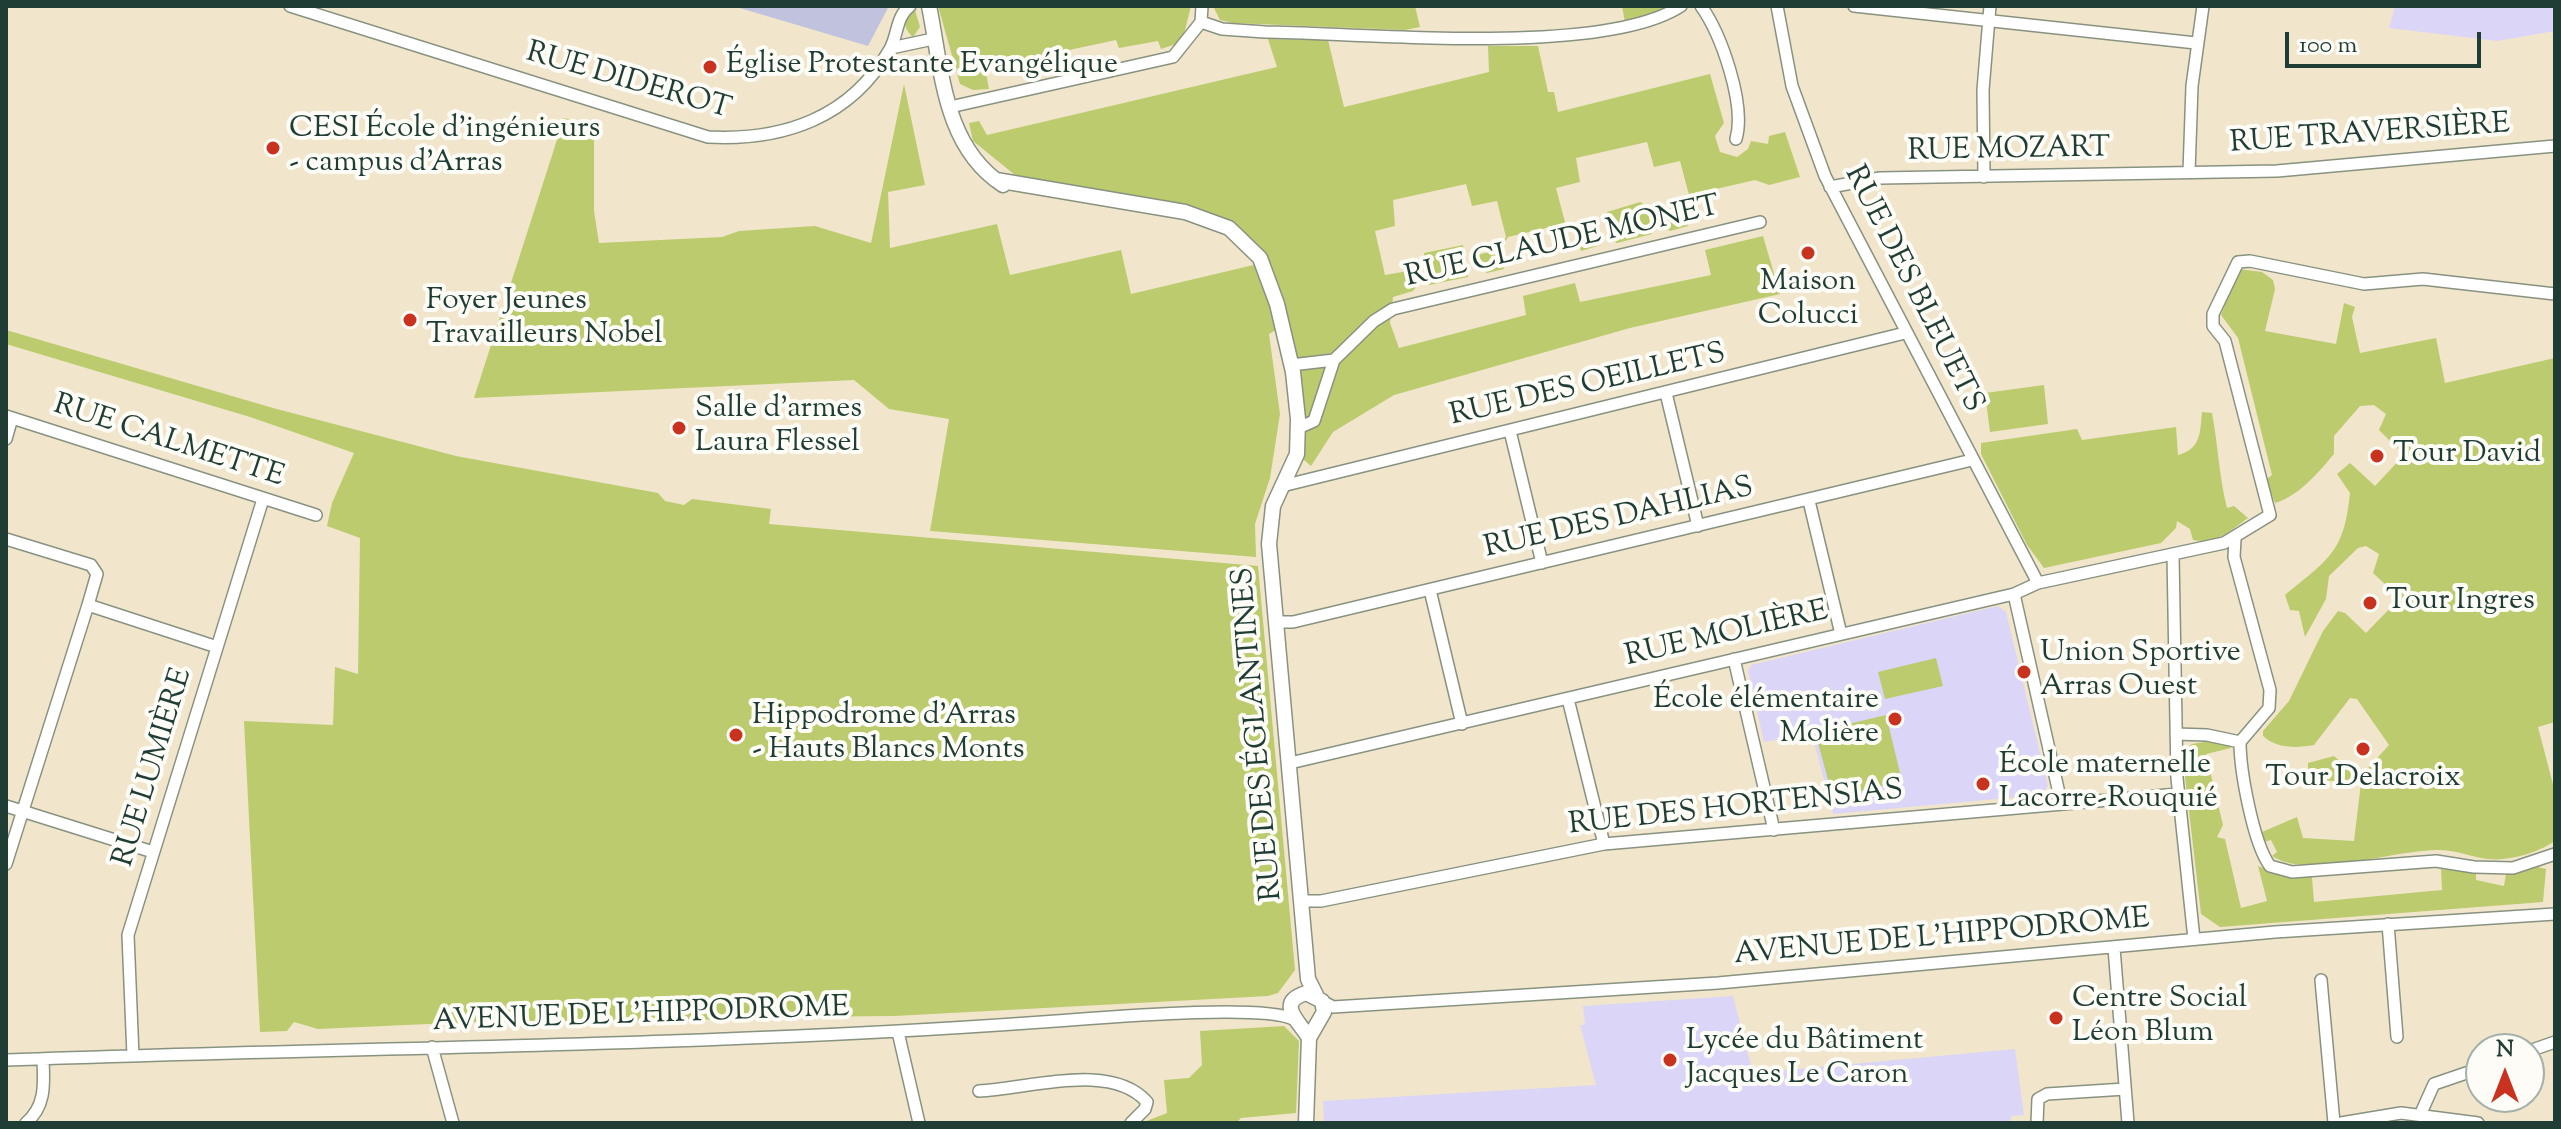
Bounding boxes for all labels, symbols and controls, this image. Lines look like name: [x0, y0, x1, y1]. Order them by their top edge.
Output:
scale bar: [2289, 16, 2485, 66]
text: 100 m: [2299, 29, 2357, 63]
street label: RUE DIDEROT: [521, 37, 735, 129]
place label: Église Protestante Evangélique: [726, 49, 1118, 85]
marker: Église Protestante Evangélique: [701, 58, 719, 76]
street label: RUE TRAVERSIÈRE: [2229, 108, 2511, 164]
place label: CESI École d'ingénieurs - campus d'Arras: [289, 113, 600, 184]
street label: RUE MOZART: [1907, 132, 2111, 172]
marker: CESI École d'ingénieurs - campus d'Arras: [264, 139, 282, 157]
street label: RUE DES BLEUETS: [1834, 161, 1990, 419]
street label: RUE CLAUDE MONET: [1402, 190, 1724, 298]
marker: Maison Colucci: [1799, 244, 1817, 262]
place label: Maison Colucci: [1758, 266, 1858, 336]
place label: Foyer Jeunes Travailleurs Nobel: [426, 285, 663, 356]
marker: Foyer Jeunes Travailleurs Nobel: [401, 311, 419, 329]
street label: RUE DES OEILLETS: [1447, 338, 1729, 436]
street label: RUE CALMETTE: [48, 389, 288, 497]
place label: Salle d'armes Laura Flessel: [695, 393, 862, 464]
marker: Salle d'armes Laura Flessel: [670, 419, 688, 437]
place label: Tour David: [2393, 438, 2541, 474]
marker: Tour David: [2368, 447, 2386, 465]
street label: RUE DES DAHLIAS: [1481, 472, 1757, 568]
street label: RUE DES ÉGLANTINES: [1227, 566, 1293, 902]
place label: Tour Ingres: [2386, 585, 2535, 621]
marker: Tour Ingres: [2361, 594, 2379, 612]
street label: RUE MOLIÈRE: [1622, 595, 1832, 677]
place label: Union Sportive Arras Ouest: [2040, 637, 2241, 708]
marker: Union Sportive Arras Ouest: [2015, 663, 2033, 681]
street label: RUE LUMIÈRE: [108, 664, 202, 872]
place label: École élémentaire Molière: [1653, 684, 1879, 754]
place label: Hippodrome d'Arras - Hauts Blancs Monts: [752, 700, 1025, 770]
marker: École élémentaire Molière: [1886, 710, 1904, 728]
marker: Hippodrome d'Arras - Hauts Blancs Monts: [727, 726, 745, 744]
marker: Tour Delacroix: [2354, 740, 2372, 758]
place label: École maternelle Lacorre-Rouquié: [1999, 749, 2218, 820]
place label: Tour Delacroix: [2265, 762, 2461, 798]
street label: RUE DES HORTENSIAS: [1567, 775, 1905, 845]
marker: École maternelle Lacorre-Rouquié: [1974, 775, 1992, 793]
street label: AVENUE DE L'HIPPODROME: [1733, 903, 2151, 975]
place label: Centre Social Léon Blum: [2072, 983, 2247, 1054]
street label: AVENUE DE L'HIPPODROME: [432, 992, 850, 1042]
marker: Centre Social Léon Blum: [2047, 1009, 2065, 1027]
place label: Lycée du Bâtiment Jacques Le Caron: [1686, 1025, 1923, 1096]
north arrow: [2465, 1033, 2545, 1113]
text: N: [2496, 1035, 2514, 1067]
marker: Lycée du Bâtiment Jacques Le Caron: [1661, 1051, 1679, 1069]

